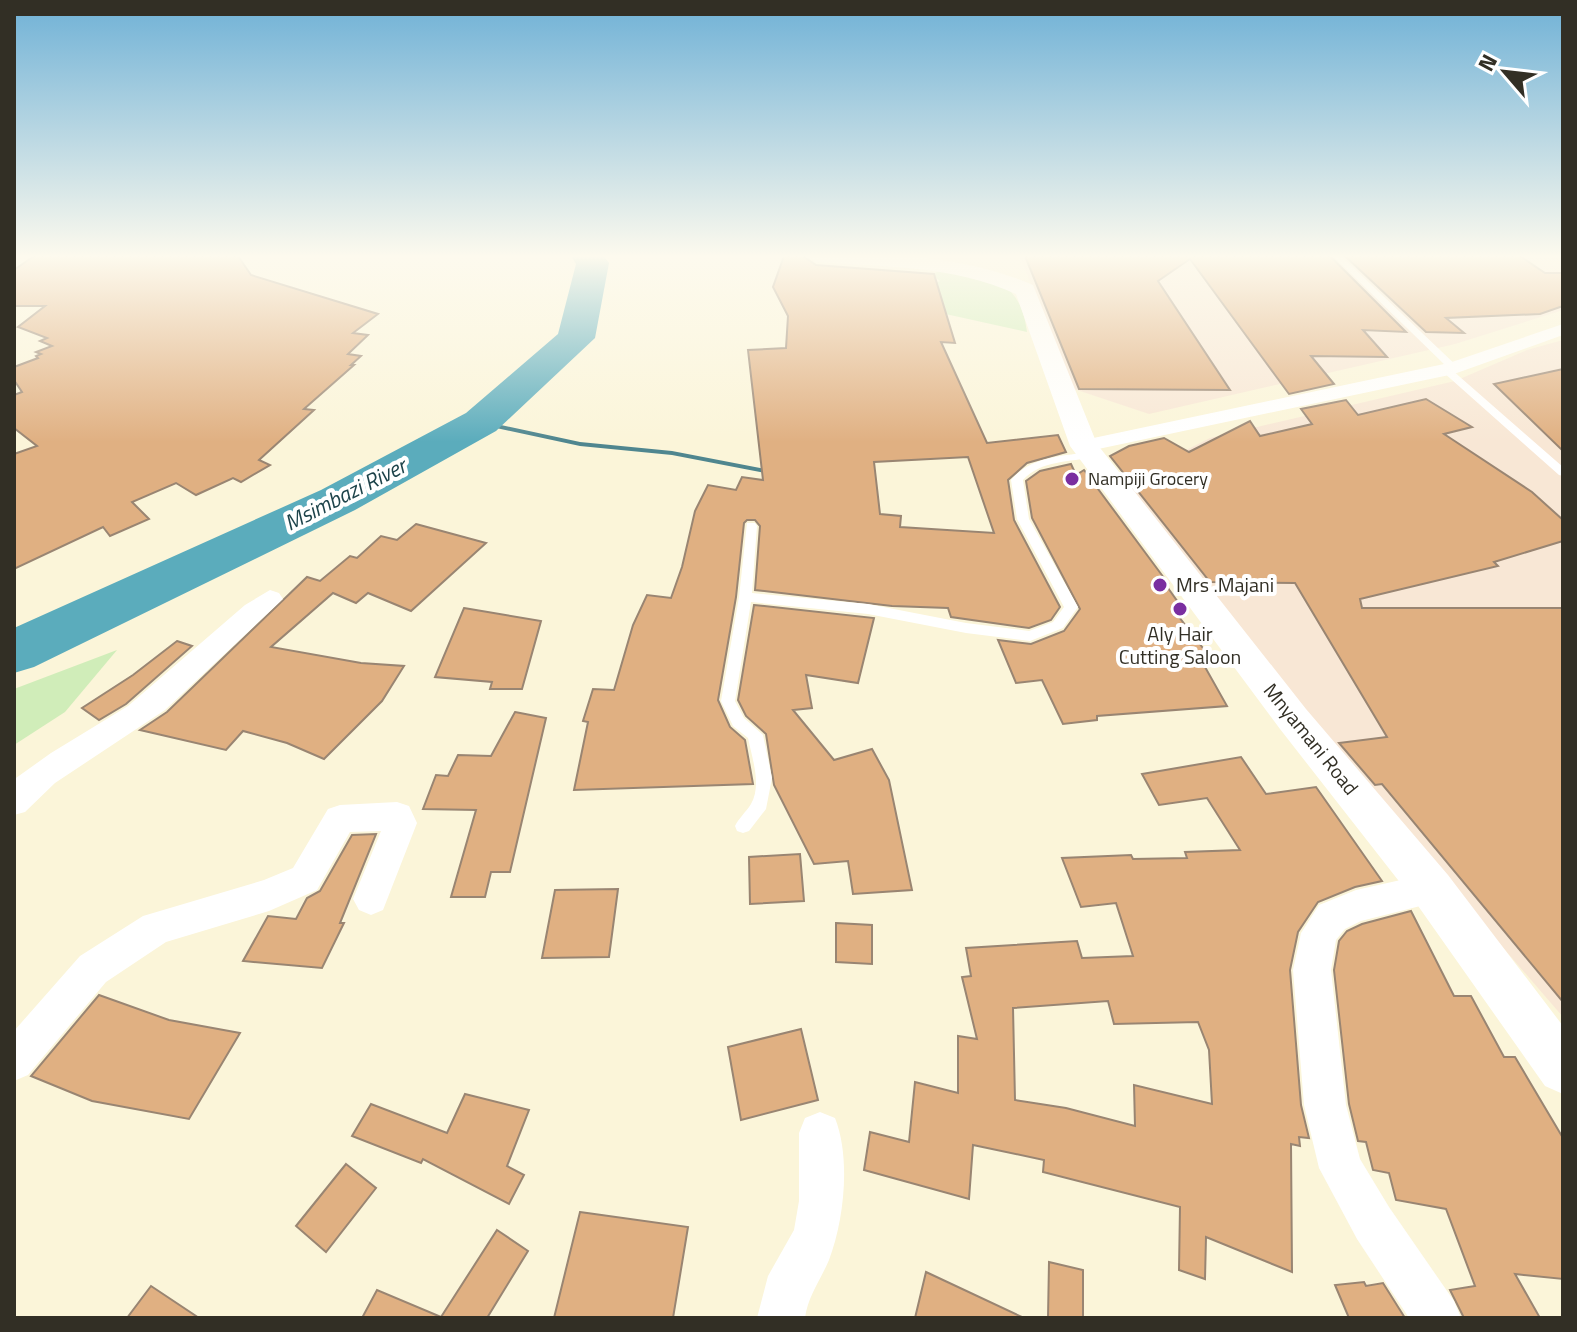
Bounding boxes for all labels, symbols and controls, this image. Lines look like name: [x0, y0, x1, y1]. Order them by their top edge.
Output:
north arrow: [1465, 32, 1545, 112]
text: N: [1469, 48, 1506, 77]
water label: Msimbazi River: [278, 447, 414, 539]
place label: Nampiji Grocery: [1088, 465, 1208, 492]
marker: Nampiji Grocery: [1063, 470, 1081, 488]
place label: Mrs .Majani: [1176, 569, 1274, 600]
marker: Mrs .Majani: [1151, 576, 1169, 594]
marker: Aly Hair Cutting Saloon: [1171, 600, 1189, 618]
place label: Aly Hair Cutting Saloon: [1119, 618, 1241, 672]
street label: Mnyamani Road: [1256, 676, 1366, 801]

